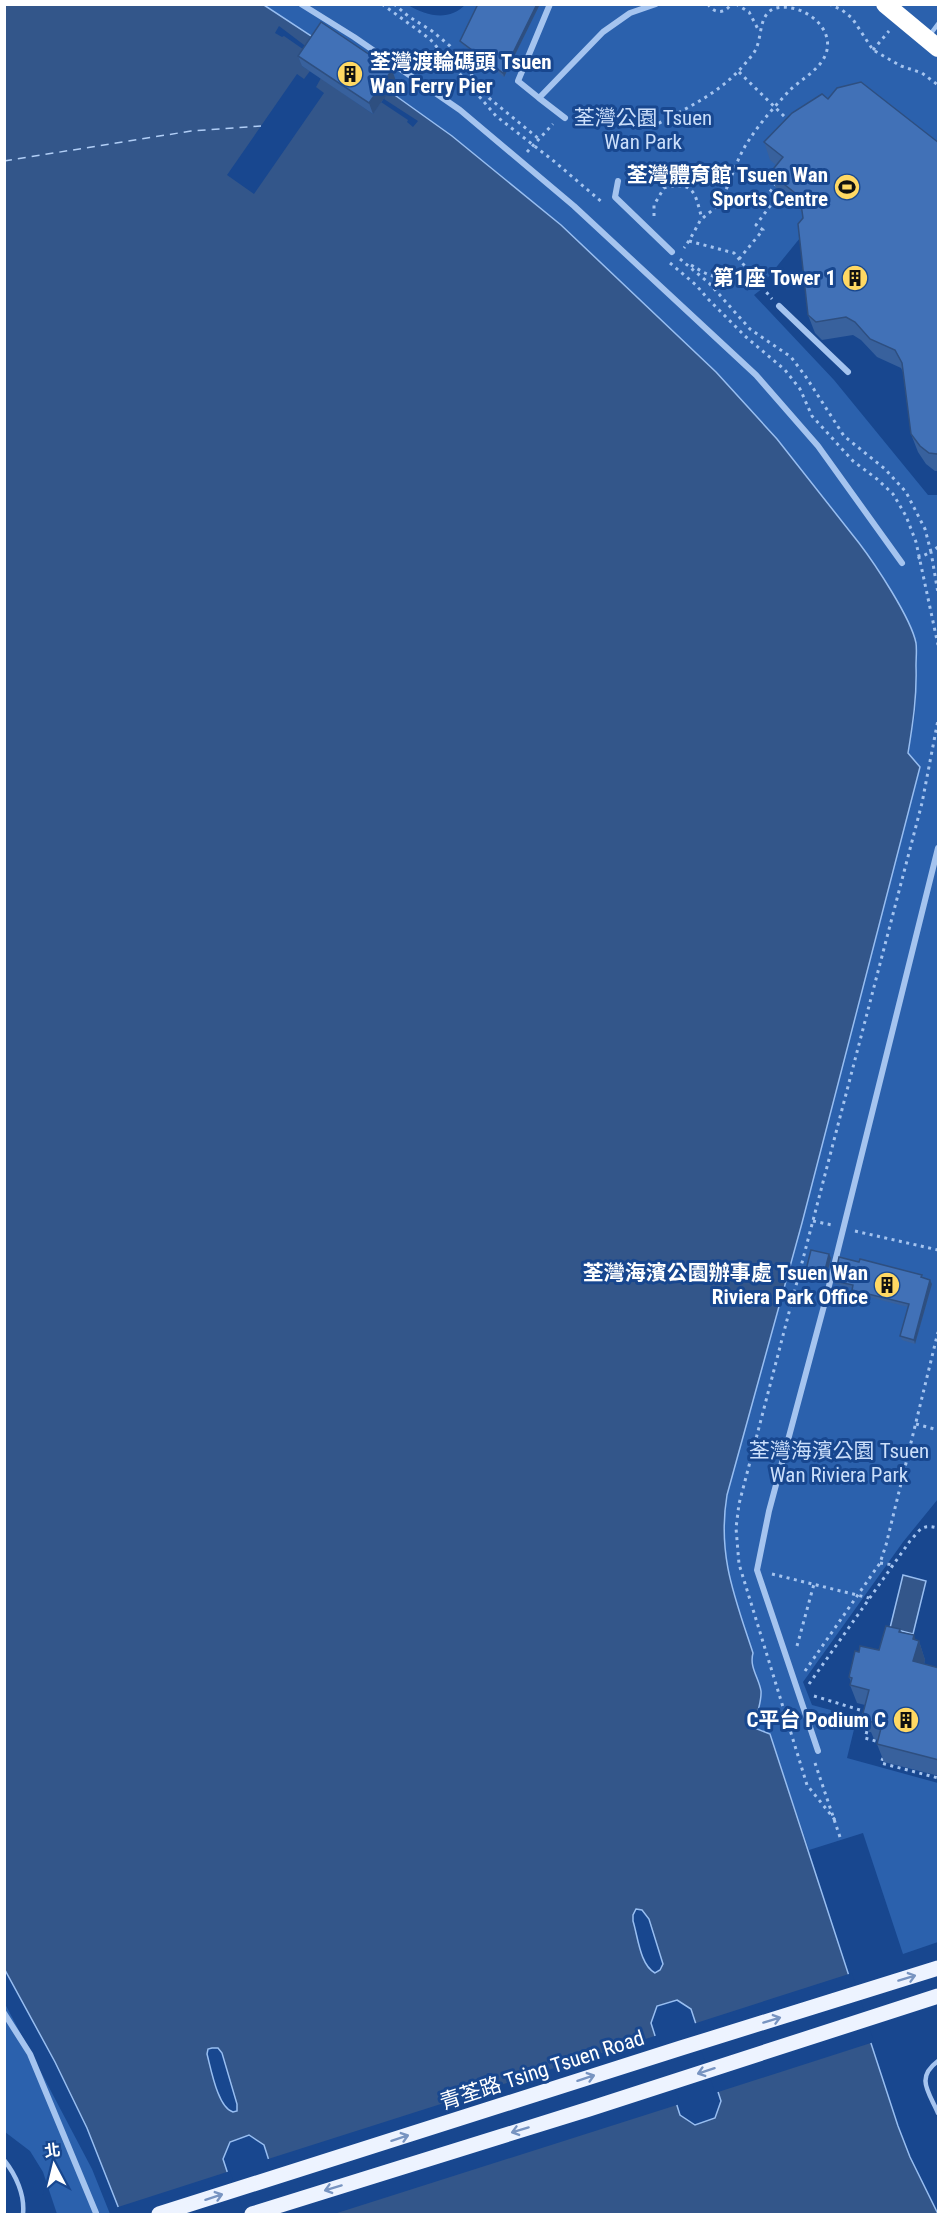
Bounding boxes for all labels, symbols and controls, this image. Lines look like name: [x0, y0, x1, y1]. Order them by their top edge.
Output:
place label: 荃灣渡輪碼頭 Tsuen Wan Ferry Pier: [370, 50, 552, 98]
building icon: 荃灣渡輪碼頭 Tsuen Wan Ferry Pier: [335, 59, 365, 89]
park label: 荃灣公園 Tsuen Wan Park: [574, 106, 712, 154]
place label: 荃灣體育館 Tsuen Wan Sports Centre: [627, 163, 828, 211]
sports icon: 荃灣體育館 Tsuen Wan Sports Centre: [832, 172, 862, 202]
building icon: 第1座 Tower 1: [840, 263, 870, 293]
place label: 第1座 Tower 1: [713, 266, 836, 290]
place label: 荃灣海濱公園辦事處 Tsuen Wan Riviera Park Office: [583, 1261, 868, 1309]
building icon: 荃灣海濱公園辦事處 Tsuen Wan Riviera Park Office: [872, 1270, 902, 1300]
park label: 荃灣海濱公園 Tsuen Wan Riviera Park: [749, 1439, 929, 1487]
building icon: C平台 Podium C: [891, 1705, 921, 1735]
place label: C平台 Podium C: [747, 1708, 886, 1732]
one-way arrow: [897, 1972, 916, 1983]
one-way arrow: [762, 2014, 781, 2025]
street label: 青荃路 Tsing Tsuen Road: [437, 2026, 647, 2114]
one-way arrow: [697, 2066, 716, 2077]
one-way arrow: [576, 2072, 595, 2083]
one-way arrow: [511, 2126, 530, 2137]
one-way arrow: [390, 2131, 409, 2142]
north arrow: [24, 2135, 84, 2195]
text: 北: [43, 2140, 61, 2161]
one-way arrow: [324, 2183, 343, 2194]
one-way arrow: [204, 2190, 223, 2201]

